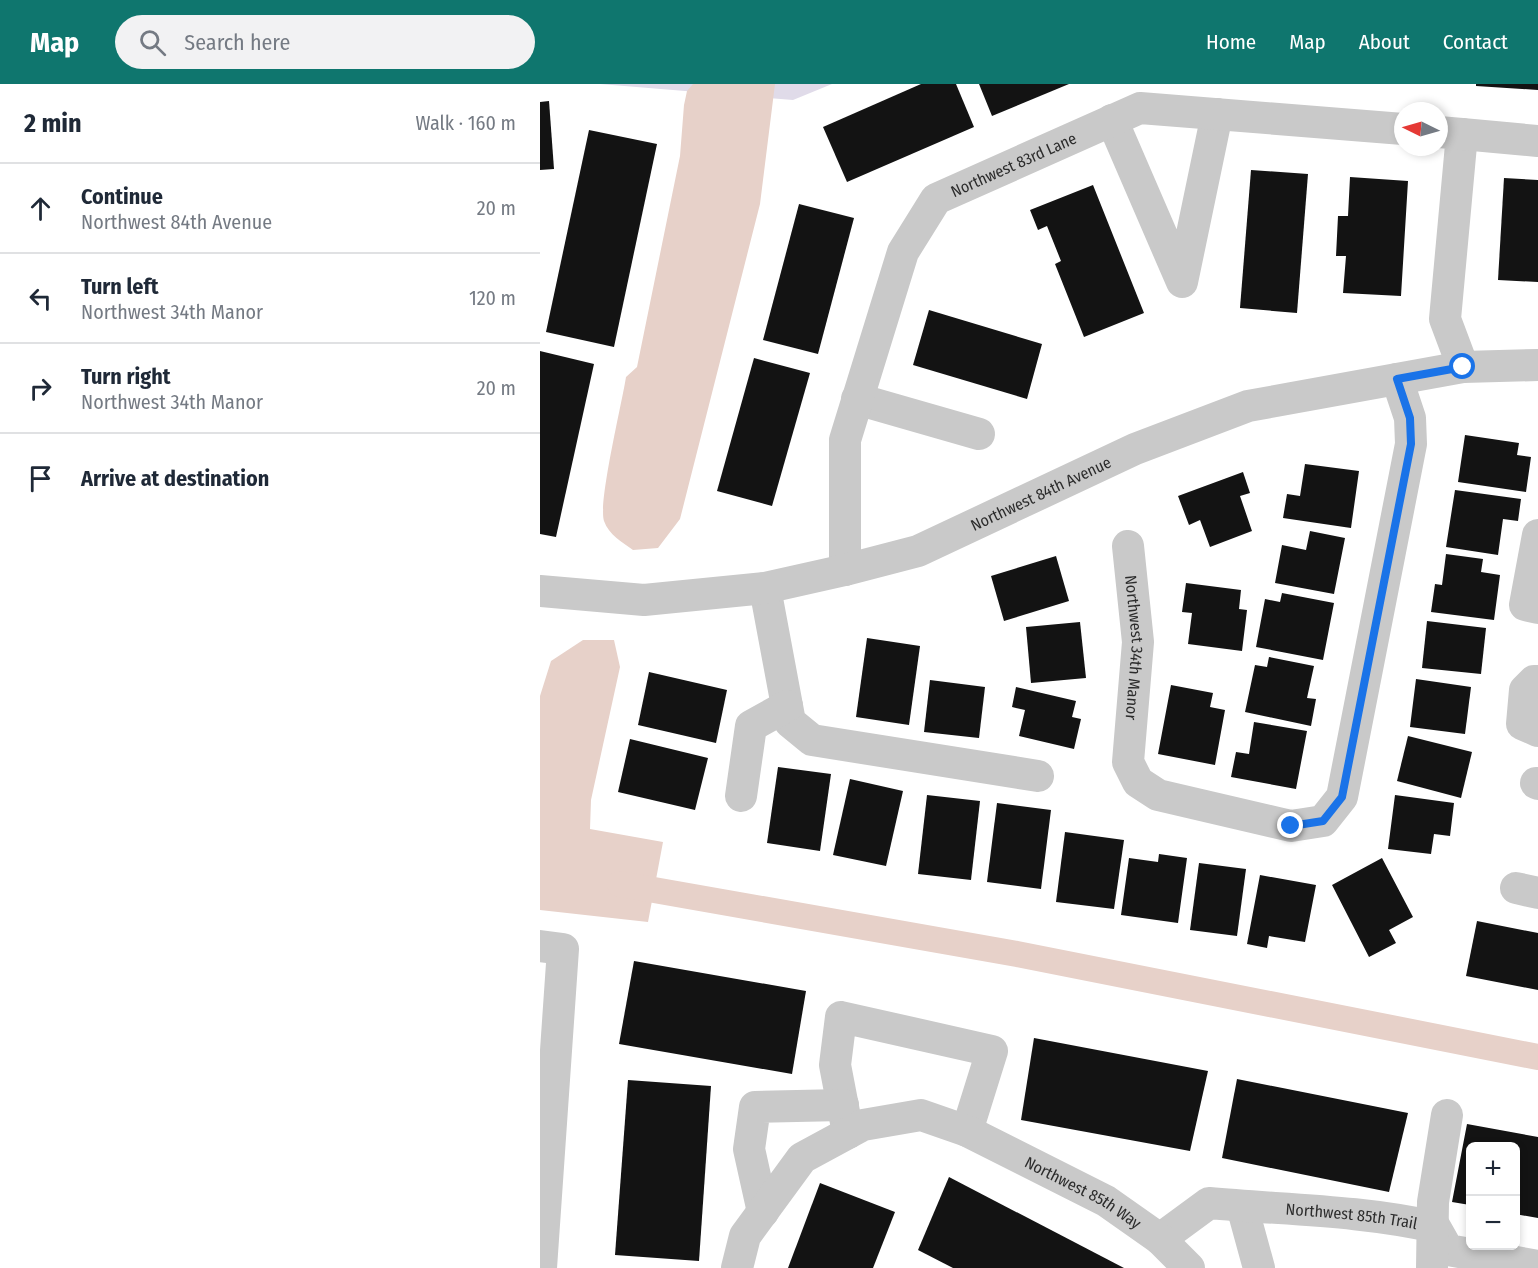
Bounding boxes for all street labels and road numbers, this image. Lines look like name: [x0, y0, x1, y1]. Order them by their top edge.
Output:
street label: Northwest 83rd Lane: [948, 128, 1079, 201]
street label: Northwest 84th Avenue: [967, 452, 1114, 534]
street label: Northwest 34th Manor: [1122, 574, 1148, 721]
street label: Northwest 85th Way: [1022, 1152, 1146, 1233]
street label: Northwest 85th Trail: [1285, 1199, 1419, 1233]

